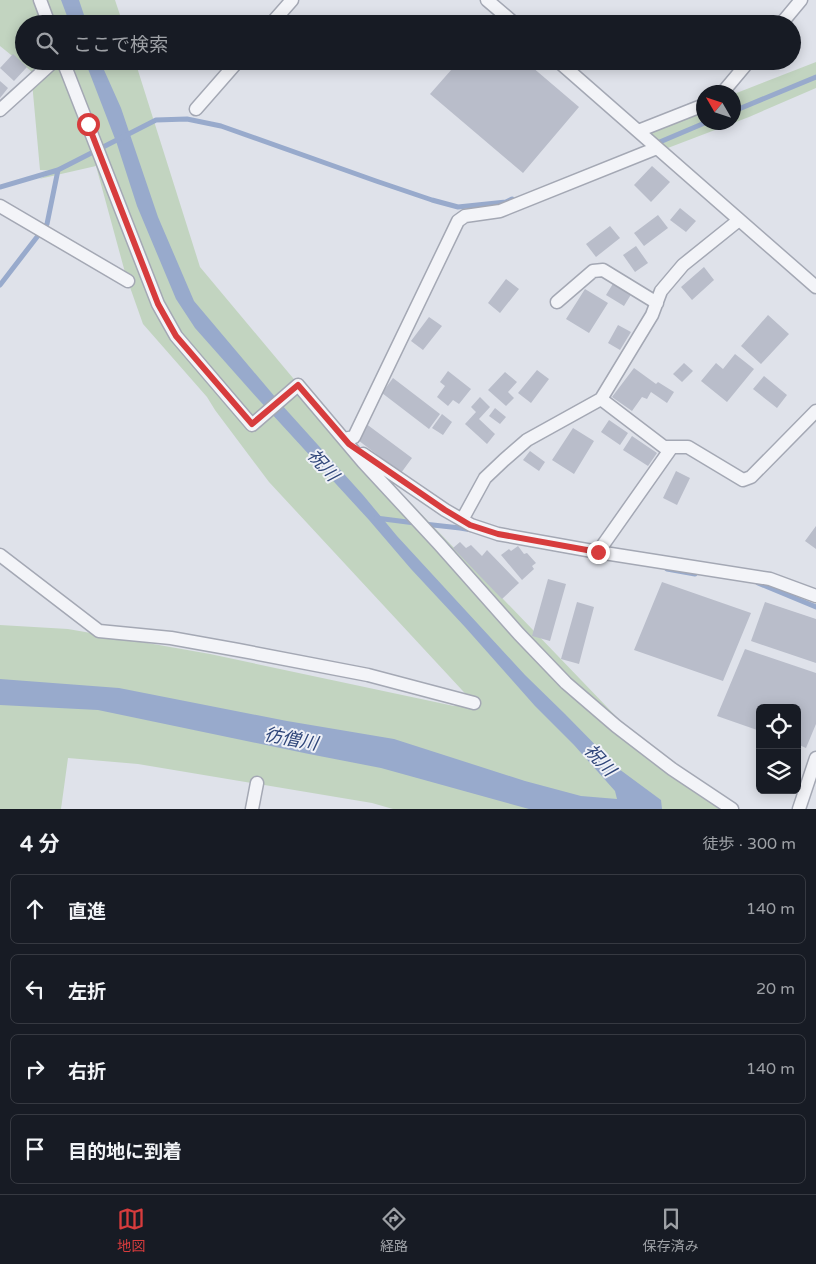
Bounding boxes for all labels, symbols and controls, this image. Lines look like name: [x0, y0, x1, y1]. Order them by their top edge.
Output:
search box: [15, 15, 801, 70]
icon: search: [33, 29, 61, 57]
text: ここで検索: [73, 34, 168, 56]
north arrow: [696, 85, 741, 130]
route start: [77, 113, 100, 136]
water label: 祝川: [303, 444, 345, 487]
route end: [587, 541, 610, 564]
map controls: [756, 704, 801, 794]
button: locate: [756, 704, 801, 749]
water label: 彷僧川: [262, 723, 322, 755]
water label: 祝川: [580, 739, 622, 782]
button: layers: [756, 749, 801, 794]
text: 4 分: [20, 832, 60, 857]
text: 徒歩 · 300 m: [703, 834, 796, 854]
icon: ahead: [21, 895, 49, 923]
text: 140 m: [746, 899, 795, 919]
text: 直進: [68, 901, 106, 923]
icon: left: [21, 975, 49, 1003]
text: 20 m: [756, 979, 795, 999]
text: 左折: [68, 981, 106, 1003]
icon: right: [21, 1055, 49, 1083]
text: 140 m: [746, 1059, 795, 1079]
text: 右折: [68, 1061, 106, 1083]
icon: arrive: [21, 1135, 49, 1163]
text: 目的地に到着: [68, 1141, 182, 1163]
tab: 地図: [117, 1205, 145, 1255]
tab: 経路: [380, 1205, 408, 1255]
tab: 保存済み: [643, 1205, 699, 1255]

